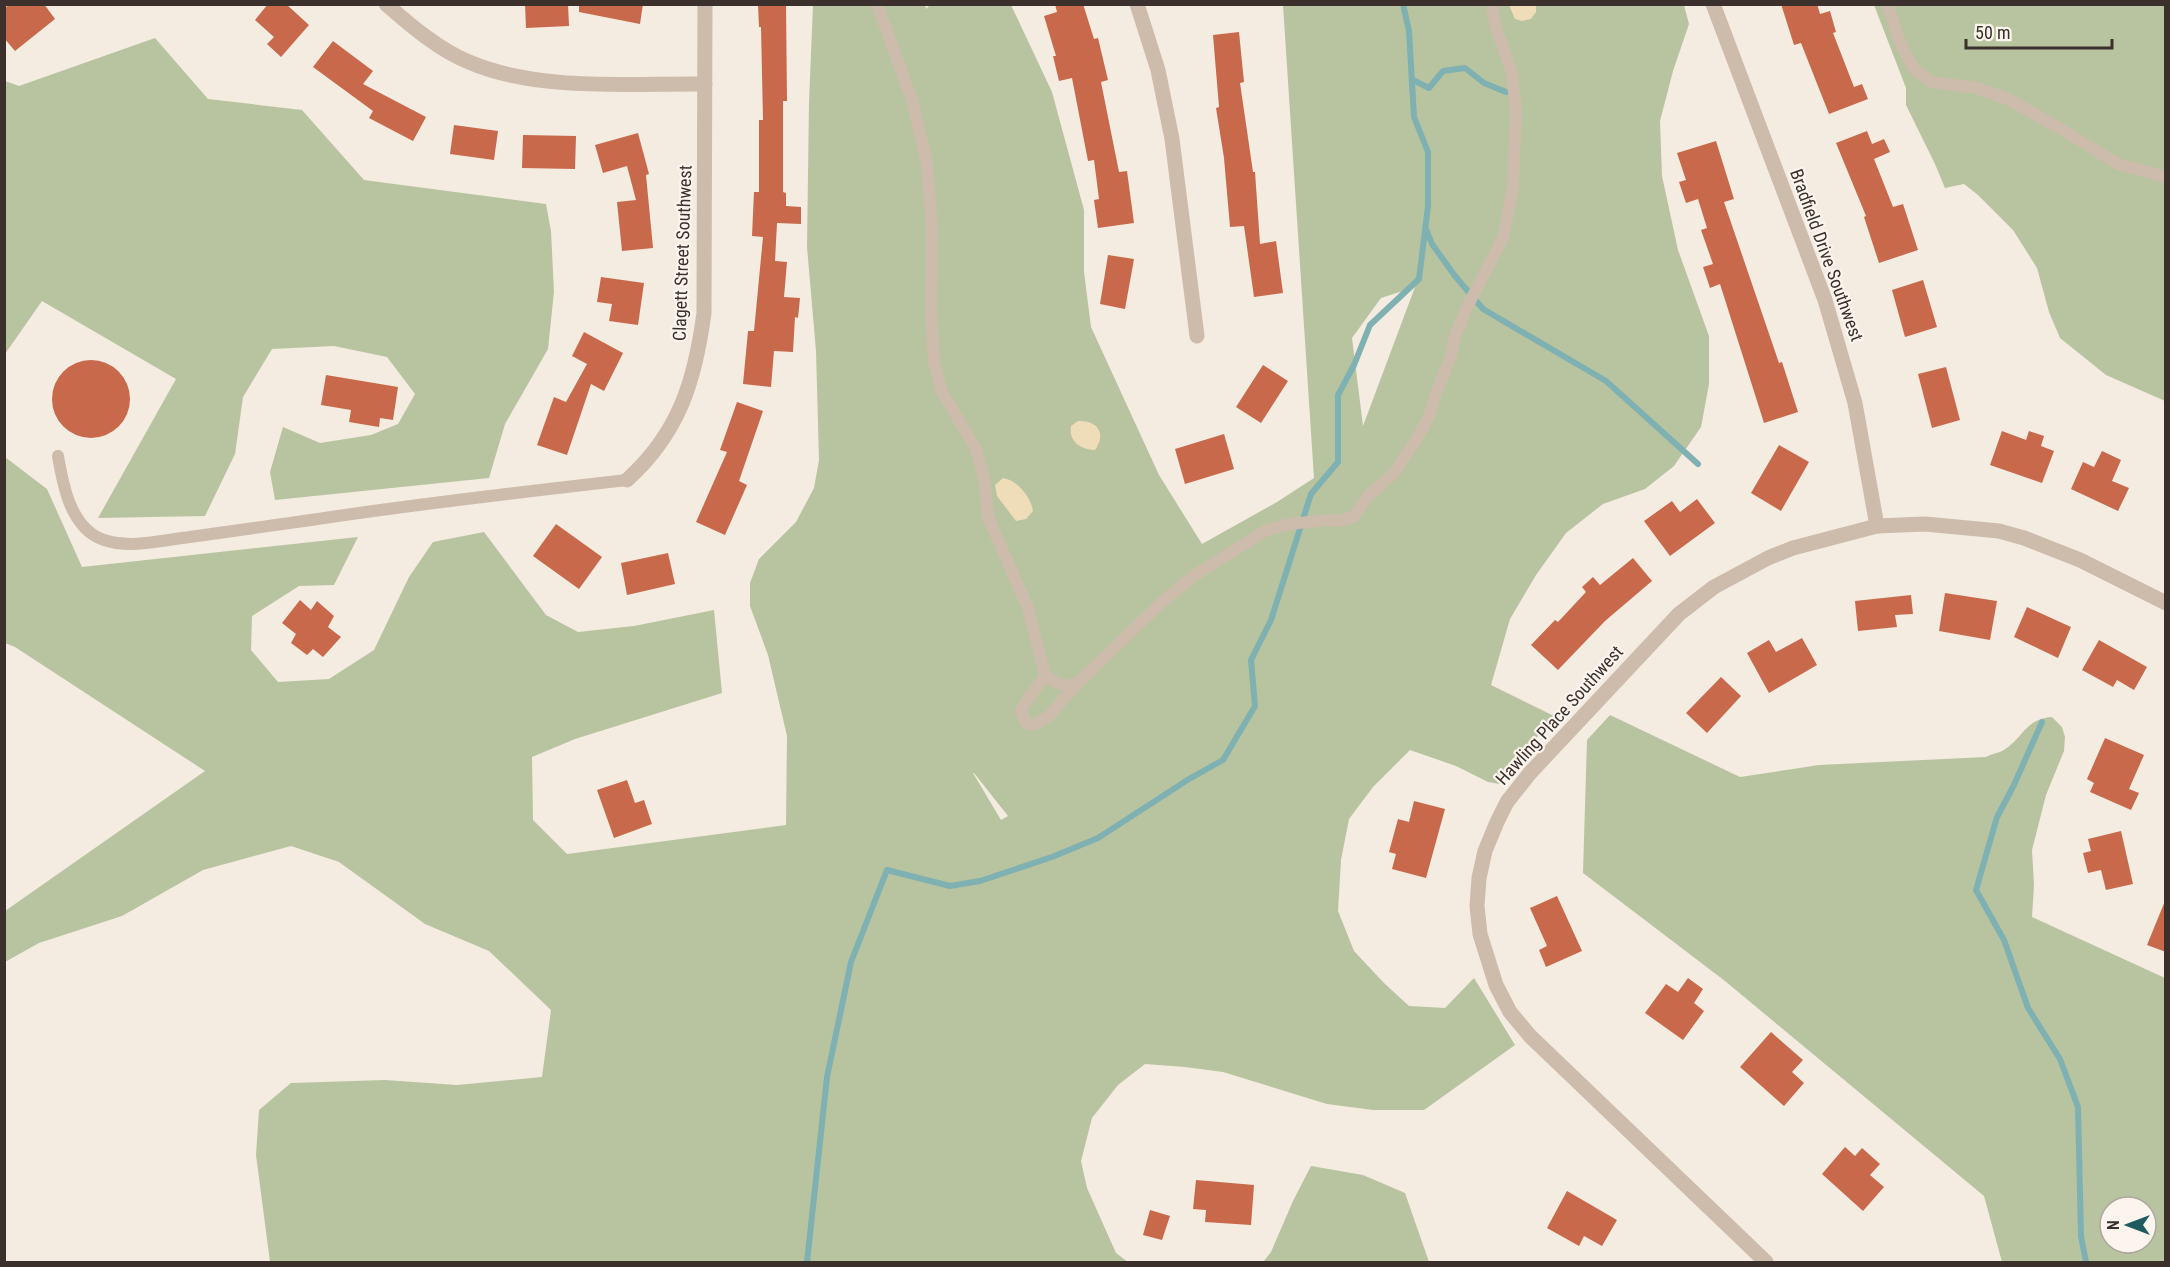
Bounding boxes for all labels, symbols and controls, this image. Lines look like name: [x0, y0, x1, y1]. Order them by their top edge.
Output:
scale bar: [1966, 12, 2112, 50]
text: 50 m: [1975, 22, 2010, 43]
street label: Clagett Street Southwest: [668, 165, 696, 341]
street label: Bradfield Drive Southwest: [1786, 166, 1868, 344]
street label: Hawling Place Southwest: [1491, 641, 1627, 789]
north arrow: [2098, 1195, 2158, 1255]
text: N: [2104, 1220, 2123, 1230]

